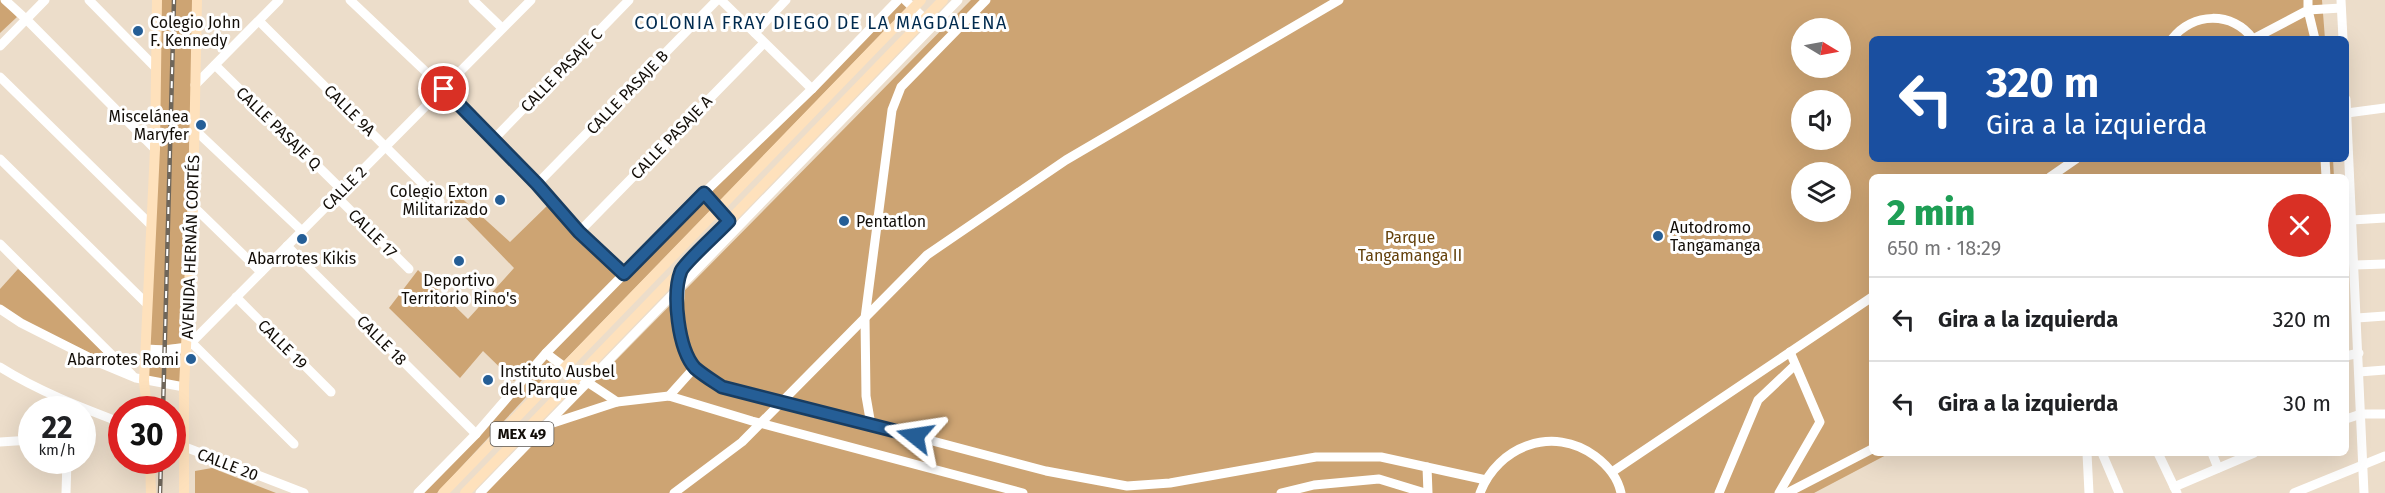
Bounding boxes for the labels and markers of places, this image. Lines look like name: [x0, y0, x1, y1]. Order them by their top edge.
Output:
place label: Colegio John F. Kennedy: [150, 13, 241, 50]
marker: Colegio John F. Kennedy: [131, 24, 145, 38]
pin: [418, 63, 469, 114]
place label: Miscelánea Maryfer: [109, 107, 190, 144]
marker: Miscelánea Maryfer: [194, 118, 208, 132]
place label: Colegio Exton Militarizado: [390, 182, 488, 219]
marker: Colegio Exton Militarizado: [493, 193, 507, 207]
place label: Pentatlon: [856, 212, 926, 231]
marker: Pentatlon: [837, 214, 851, 228]
place label: Autodromo Tangamanga: [1670, 218, 1761, 255]
marker: Autodromo Tangamanga: [1651, 229, 1665, 243]
marker: Abarrotes Kikis: [295, 232, 309, 246]
place label: Abarrotes Kikis: [248, 249, 356, 268]
marker: Deportivo Territorio Rino's: [452, 254, 466, 268]
place label: Deportivo Territorio Rino's: [401, 271, 517, 308]
place label: Abarrotes Romi: [68, 350, 179, 369]
marker: Abarrotes Romi: [184, 352, 198, 366]
place label: Instituto Ausbel del Parque: [500, 362, 615, 399]
marker: Instituto Ausbel del Parque: [481, 373, 495, 387]

